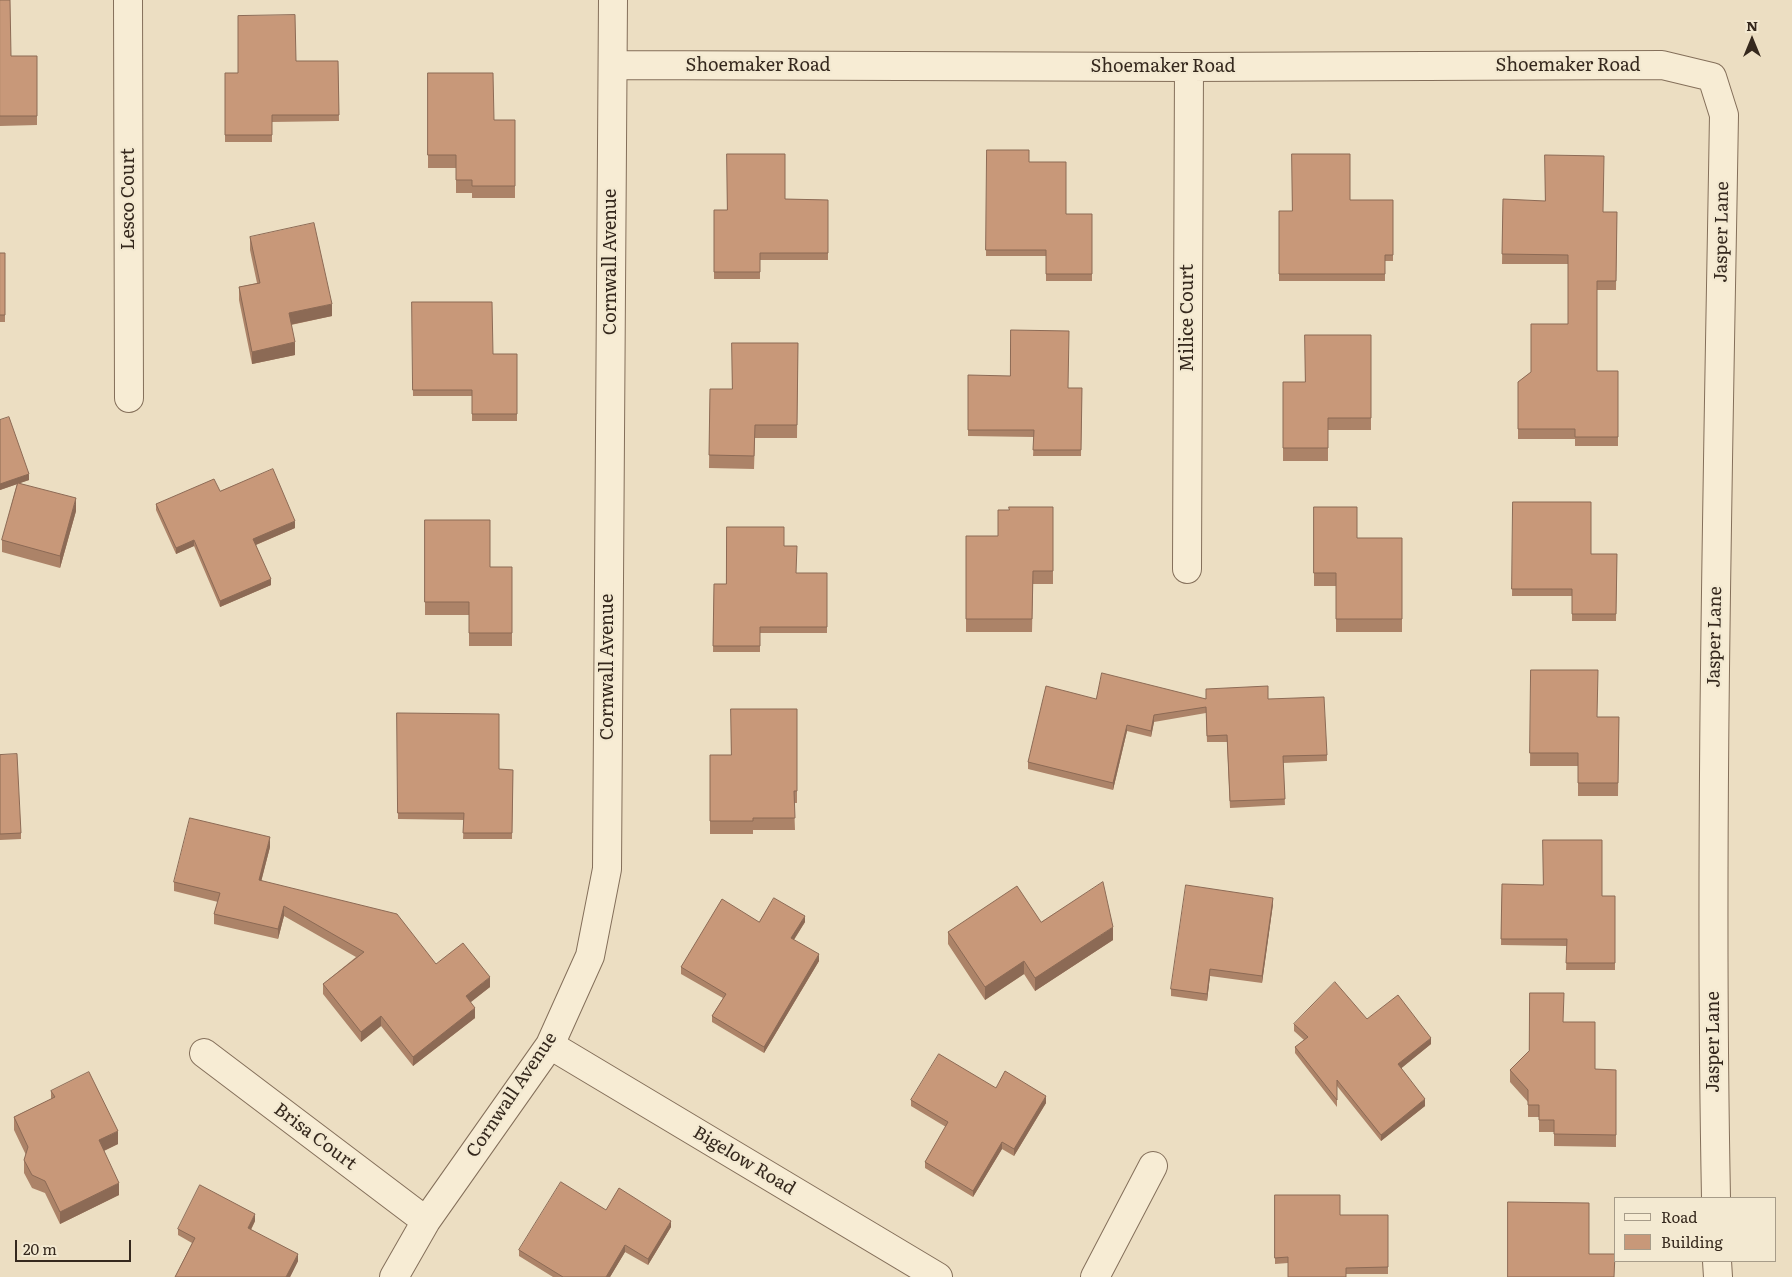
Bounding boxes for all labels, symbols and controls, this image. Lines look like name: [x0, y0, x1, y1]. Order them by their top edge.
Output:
north arrow: [1727, 15, 1777, 65]
text: N: [1746, 15, 1758, 35]
street label: Shoemaker Road: [685, 55, 831, 77]
street label: Shoemaker Road: [1495, 55, 1641, 77]
street label: Shoemaker Road: [1090, 56, 1236, 78]
street label: Lesco Court: [118, 148, 140, 250]
street label: Jasper Lane: [1710, 181, 1734, 283]
street label: Cornwall Avenue: [600, 189, 622, 335]
street label: Milice Court: [1177, 264, 1199, 372]
street label: Jasper Lane: [1703, 586, 1727, 688]
street label: Cornwall Avenue: [597, 594, 619, 740]
street label: Jasper Lane: [1703, 991, 1725, 1093]
street label: Cornwall Avenue: [462, 1028, 562, 1162]
street label: Brisa Court: [269, 1099, 361, 1175]
street label: Bigelow Road: [689, 1122, 799, 1200]
legend: [1614, 1197, 1777, 1262]
text: Road: [1661, 1205, 1697, 1228]
scale bar: [18, 1230, 134, 1262]
text: Building: [1661, 1230, 1723, 1253]
text: 20 m: [23, 1237, 57, 1260]

